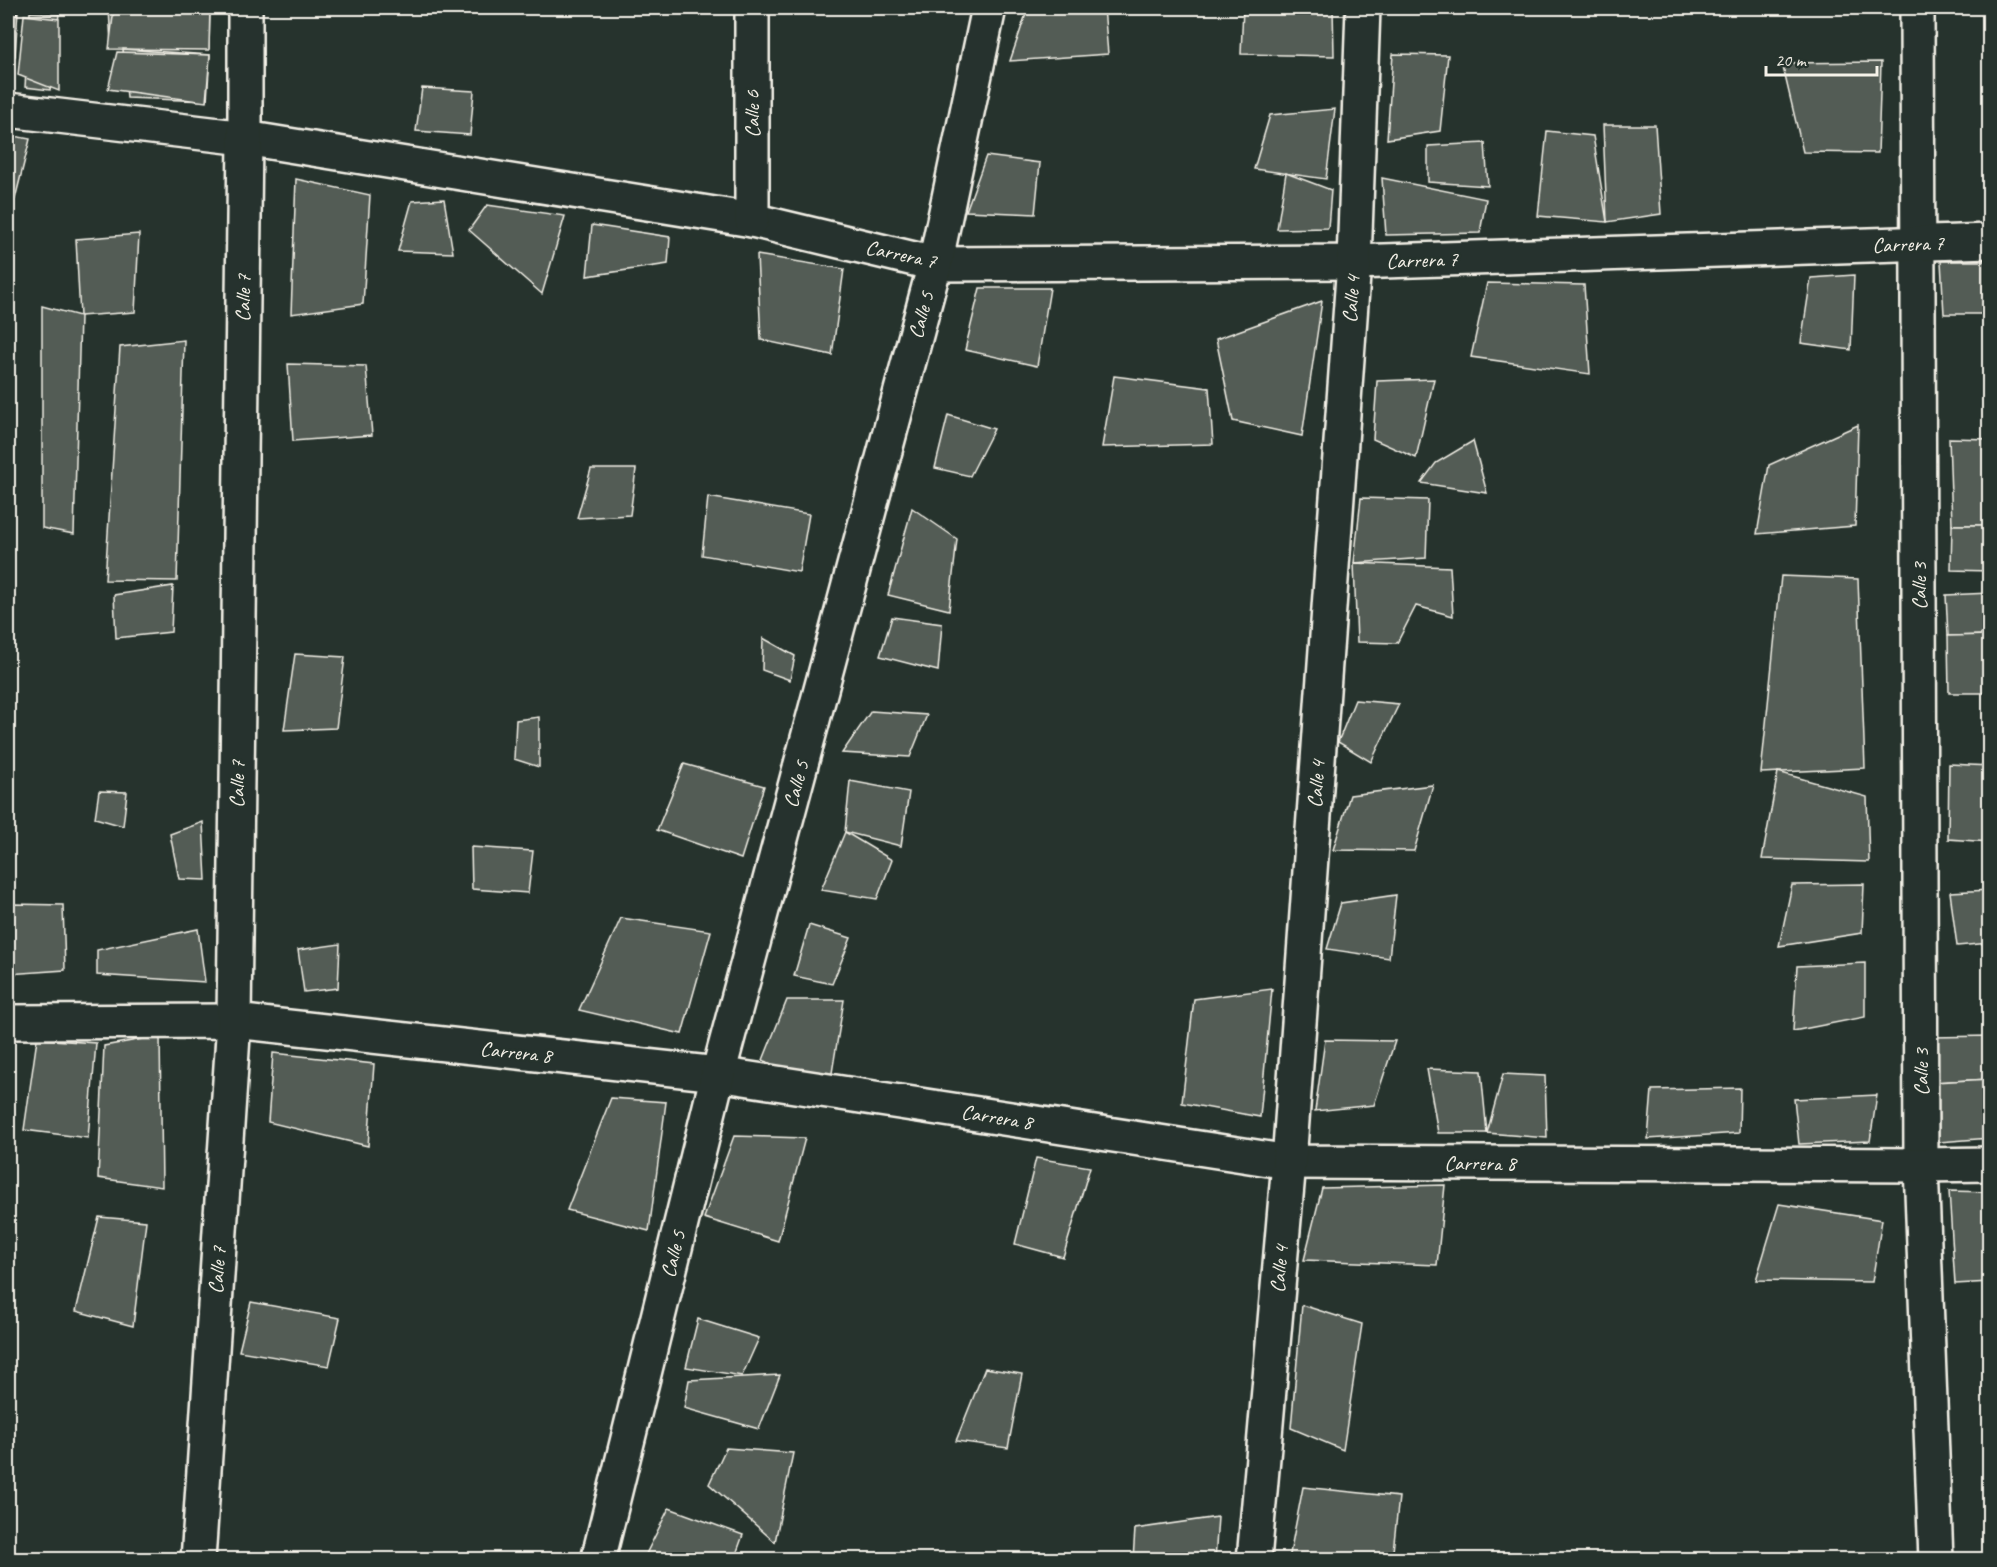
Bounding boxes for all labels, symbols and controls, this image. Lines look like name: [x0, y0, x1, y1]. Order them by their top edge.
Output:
scale bar: [1766, 39, 1877, 77]
text: 20 m: [1775, 49, 1808, 71]
street label: Calle 6: [739, 90, 765, 138]
street label: Carrera 7: [1872, 230, 1946, 258]
street label: Carrera 7: [863, 234, 940, 274]
street label: Carrera 7: [1386, 246, 1460, 274]
street label: Calle 7: [230, 272, 256, 322]
street label: Calle 4: [1336, 272, 1366, 324]
street label: Calle 5: [902, 287, 940, 341]
street label: Calle 3: [1906, 561, 1932, 610]
street label: Calle 5: [777, 756, 815, 810]
street label: Calle 4: [1301, 757, 1331, 809]
street label: Calle 7: [224, 758, 250, 808]
street label: Carrera 8: [479, 1035, 556, 1069]
street label: Calle 3: [1908, 1047, 1934, 1096]
street label: Carrera 8: [960, 1099, 1037, 1136]
street label: Carrera 8: [1444, 1150, 1518, 1176]
street label: Calle 5: [655, 1226, 692, 1280]
street label: Calle 4: [1264, 1242, 1294, 1294]
street label: Calle 7: [202, 1244, 232, 1295]

